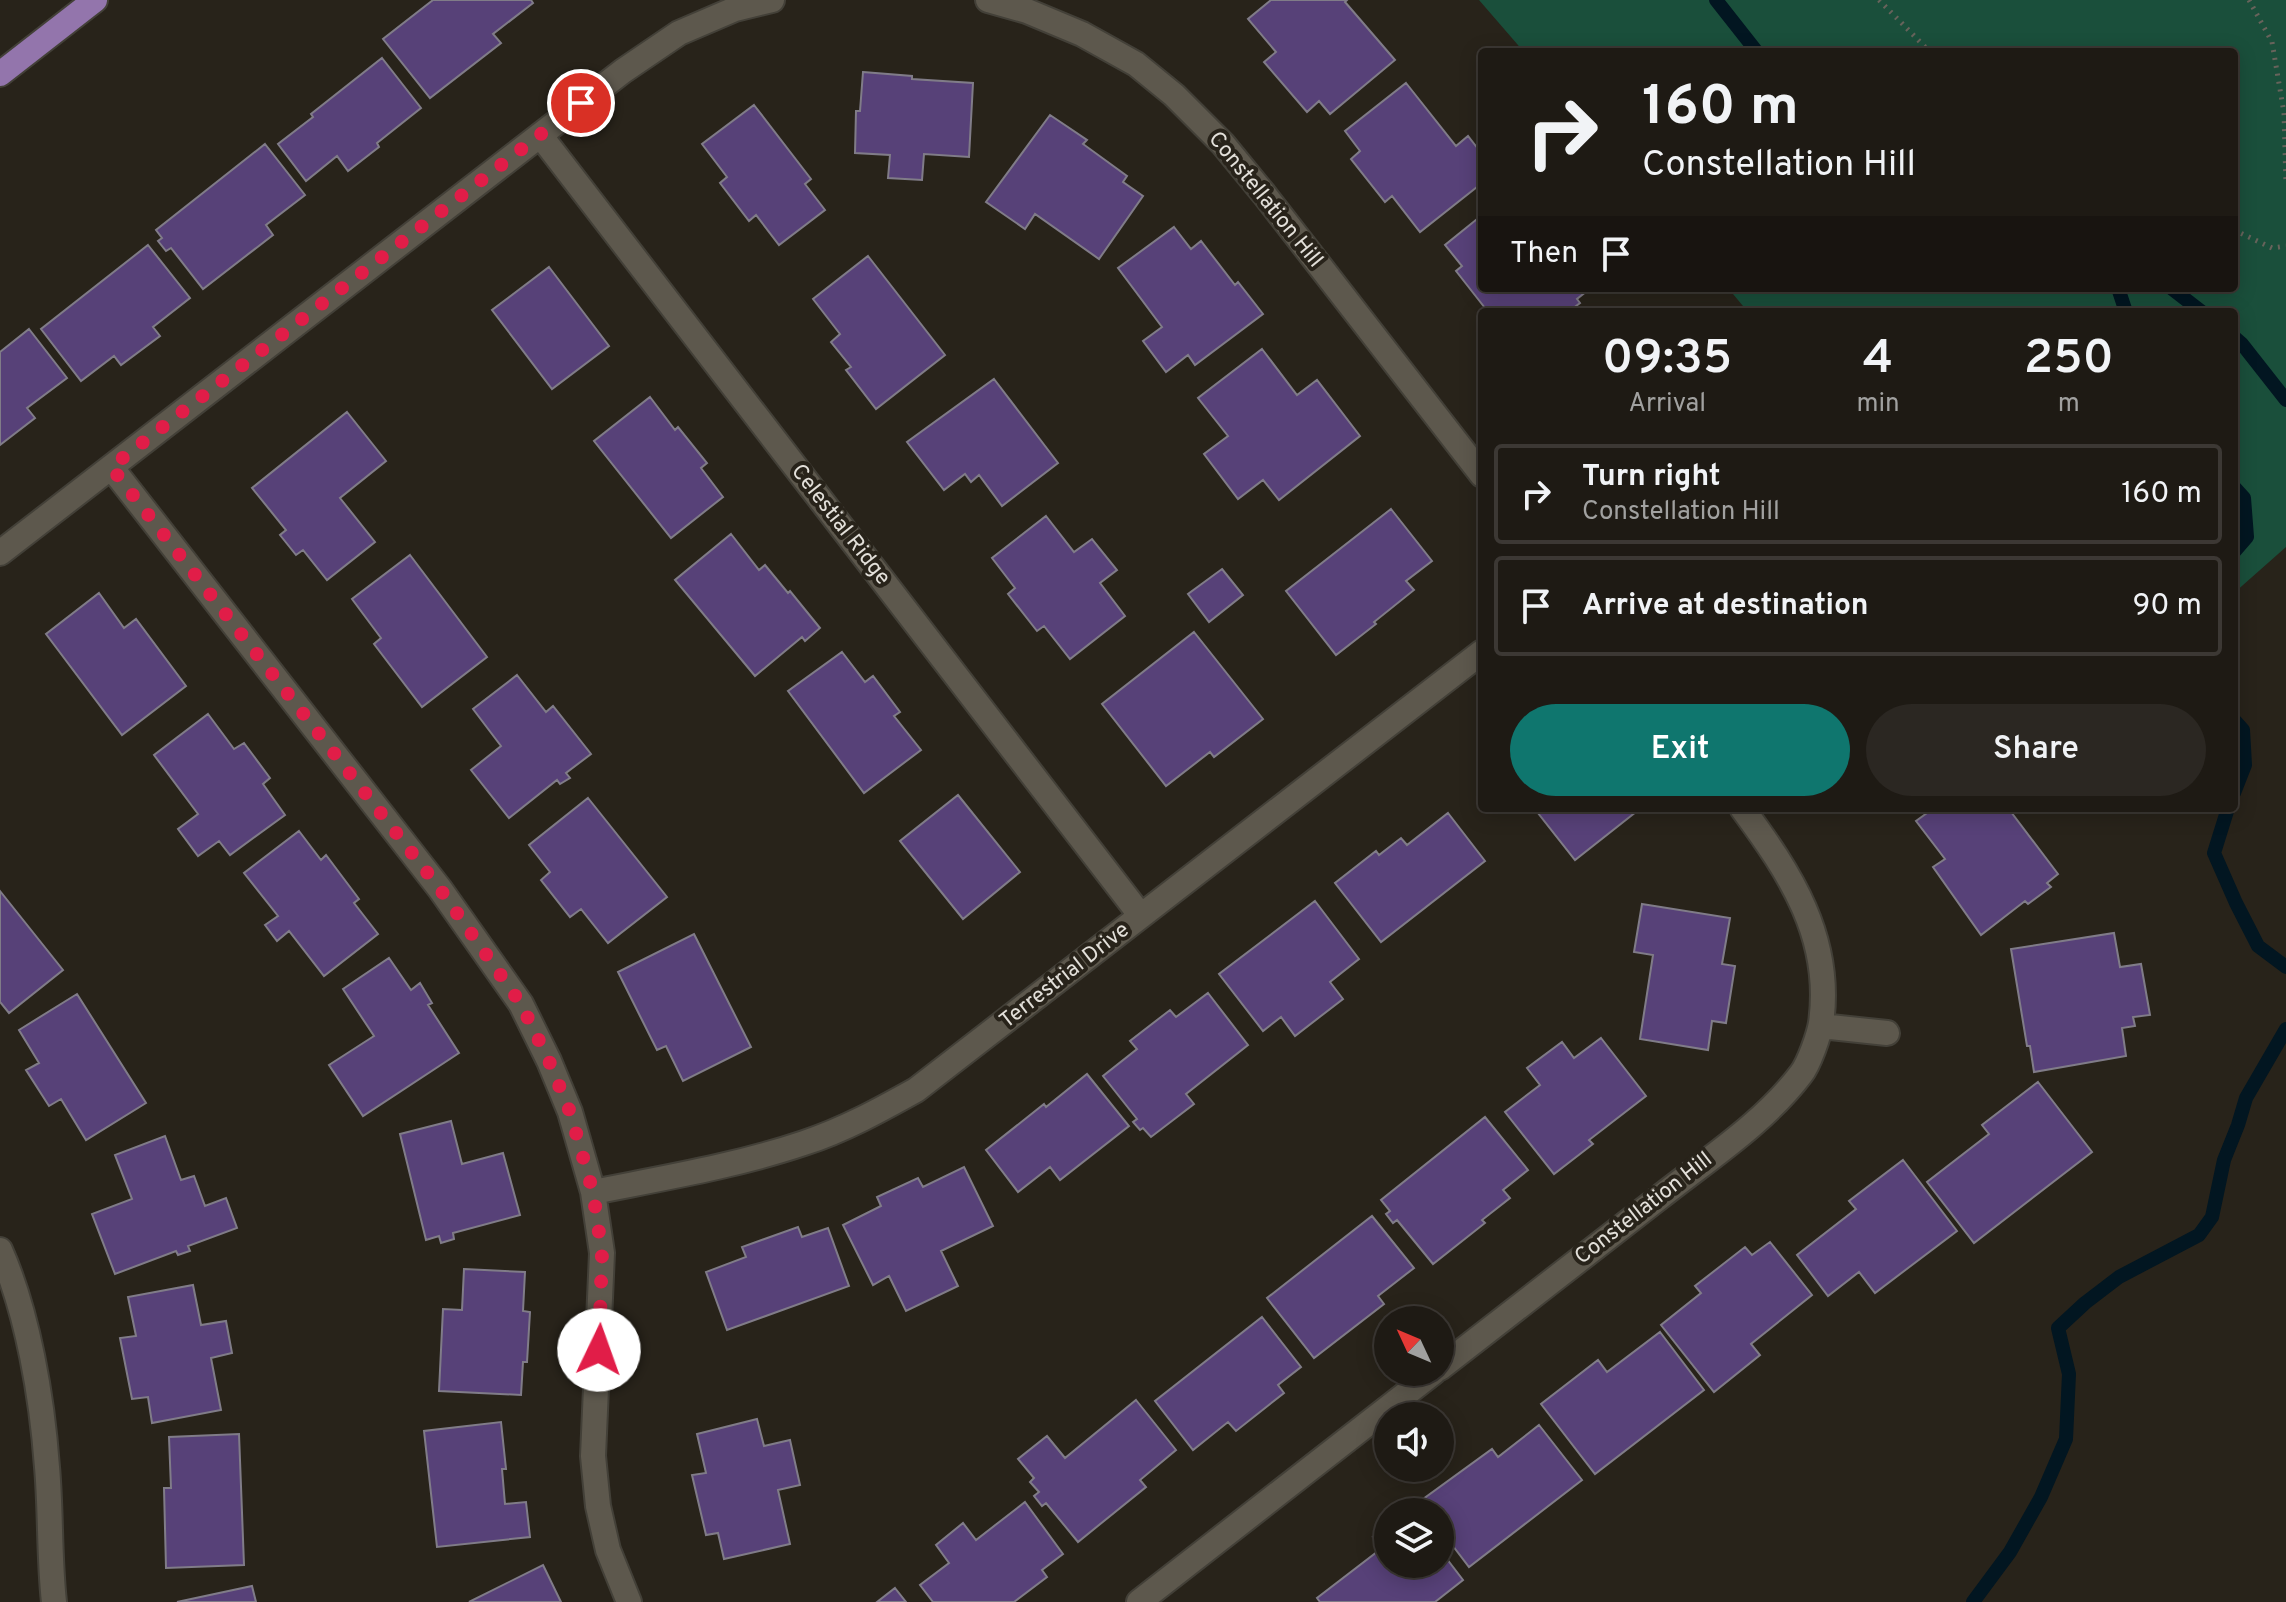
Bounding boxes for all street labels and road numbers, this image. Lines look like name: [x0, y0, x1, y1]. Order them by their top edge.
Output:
street label: Constellation Hill: [1202, 126, 1328, 274]
street label: Celestial Ridge: [784, 459, 896, 591]
street label: Terrestrial Drive: [995, 917, 1135, 1035]
street label: Constellation Hill: [1570, 1147, 1718, 1271]

